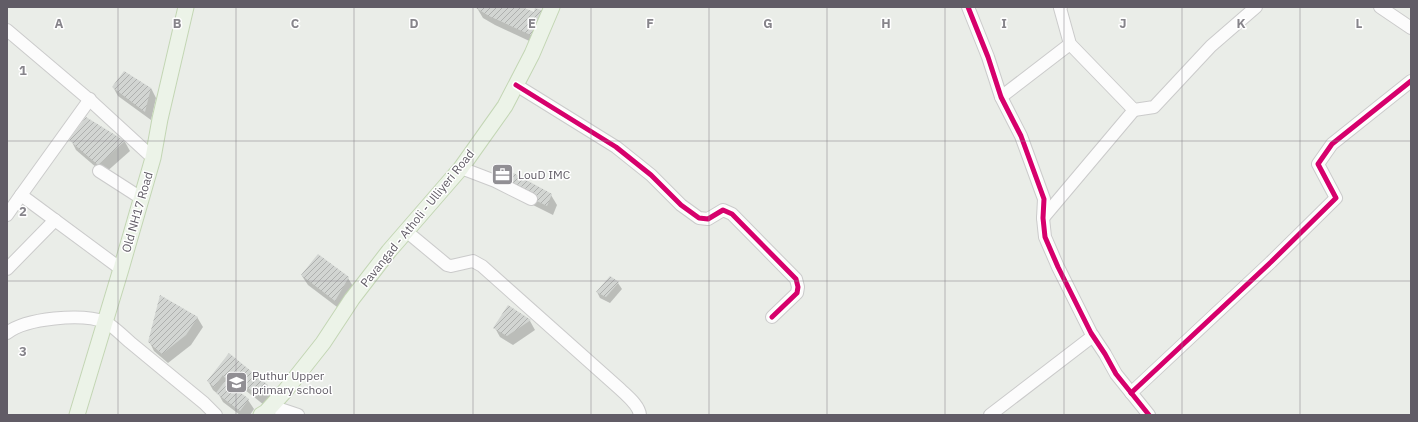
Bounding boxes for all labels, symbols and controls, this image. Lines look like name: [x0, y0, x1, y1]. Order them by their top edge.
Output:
text: A: [55, 15, 64, 32]
text: B: [173, 15, 182, 32]
text: C: [291, 15, 300, 32]
text: D: [409, 15, 419, 32]
text: E: [528, 15, 536, 32]
text: F: [646, 15, 654, 32]
text: G: [763, 15, 773, 32]
text: H: [881, 15, 891, 32]
text: I: [1001, 15, 1007, 32]
text: J: [1119, 15, 1127, 32]
text: K: [1236, 15, 1246, 32]
text: L: [1356, 15, 1363, 32]
text: 1: [19, 62, 27, 79]
street label: Pavangad - Atholi - Ulliyeri Road: [357, 146, 477, 290]
office icon: LouD IMC: [489, 161, 515, 187]
place label: LouD IMC: [518, 167, 571, 182]
street label: Old NH17 Road: [118, 170, 156, 254]
text: 2: [19, 203, 27, 220]
text: 3: [19, 343, 27, 360]
place label: Puthur Upper primary school: [252, 368, 332, 397]
school or university icon: Puthur Upper primary school: [224, 369, 250, 395]

